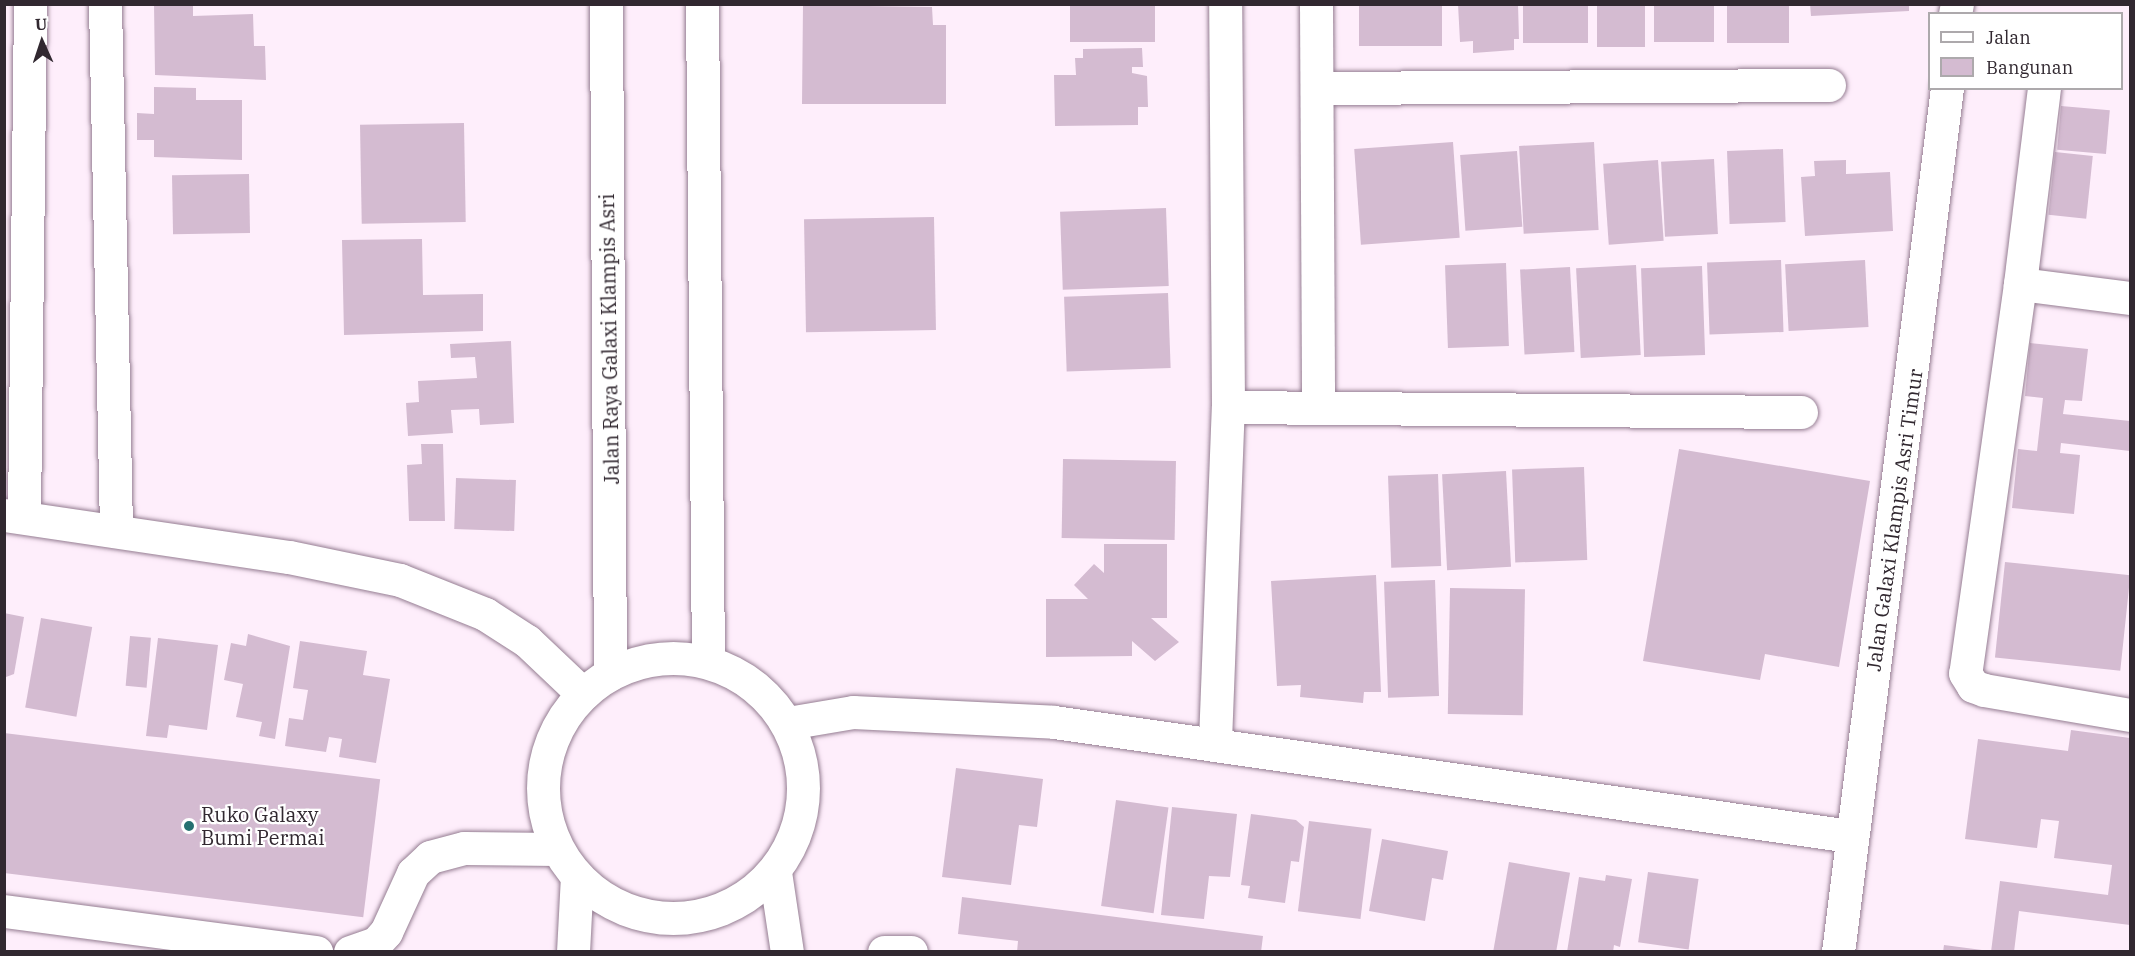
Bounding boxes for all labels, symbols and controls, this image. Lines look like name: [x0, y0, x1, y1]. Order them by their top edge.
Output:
north arrow: [12, 12, 72, 72]
legend: [1928, 12, 2123, 90]
text: U: [34, 14, 48, 34]
text: Jalan: [1986, 26, 2031, 49]
text: Bangunan: [1986, 56, 2073, 79]
street label: Jalan Raya Galaxi Klampis Asri: [594, 193, 624, 485]
street label: Jalan Galaxi Klampis Asri Timur: [1861, 367, 1927, 673]
place label: Ruko Galaxy Bumi Permai: [201, 802, 325, 849]
marker: Ruko Galaxy Bumi Permai: [182, 819, 196, 833]

